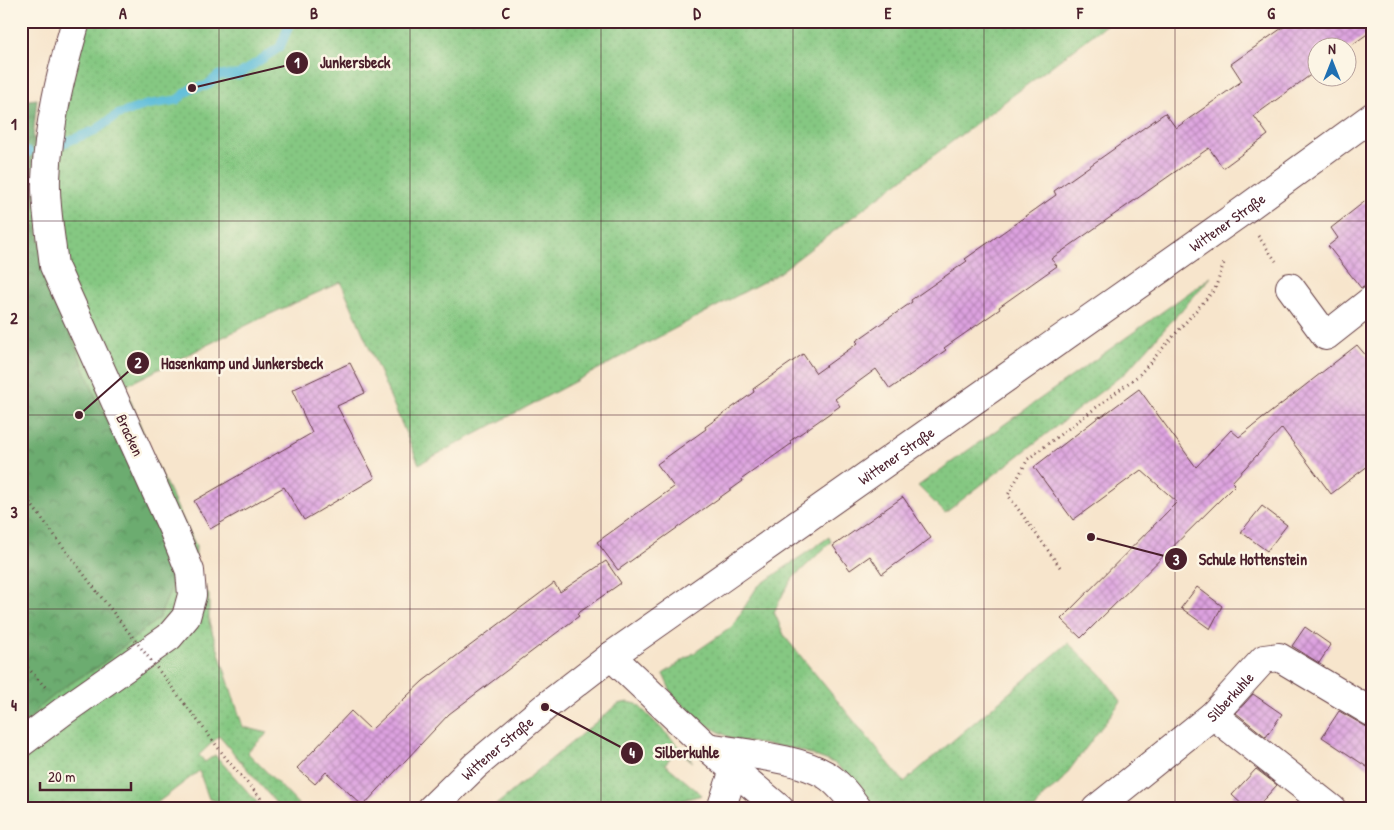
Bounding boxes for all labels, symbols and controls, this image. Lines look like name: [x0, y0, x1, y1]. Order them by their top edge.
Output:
text: A: [119, 2, 127, 24]
text: B: [310, 2, 318, 24]
text: C: [502, 2, 511, 24]
text: D: [693, 2, 701, 24]
text: E: [884, 2, 892, 24]
text: F: [1076, 2, 1084, 24]
text: G: [1267, 2, 1275, 24]
north arrow: [1306, 38, 1356, 88]
text: N: [1328, 39, 1336, 58]
callout: Junkersbeck: [284, 47, 400, 78]
text: Junkersbeck: [320, 51, 391, 73]
text: 1: [294, 52, 300, 73]
text: 1: [11, 113, 17, 135]
street label: Wittener Straße: [1185, 188, 1269, 256]
text: 2: [10, 307, 18, 329]
callout: Hasenkamp und Junkersbeck: [126, 347, 333, 378]
text: 2: [134, 352, 142, 373]
text: Hasenkamp und Junkersbeck: [161, 352, 323, 375]
street label: Bracken: [111, 411, 149, 460]
street label: Wittener Straße: [854, 421, 938, 489]
text: 3: [10, 501, 18, 523]
callout: Schule Hottenstein: [1164, 544, 1317, 575]
text: Schule Hottenstein: [1199, 548, 1307, 570]
text: 3: [1173, 549, 1180, 570]
street label: Silberkuhle: [1202, 667, 1258, 727]
text: 4: [11, 694, 17, 716]
street label: Wittener Straße: [456, 711, 537, 785]
callout: Silberkuhle: [620, 737, 729, 768]
text: Silberkuhle: [655, 741, 720, 763]
text: 4: [629, 742, 635, 763]
scale bar: [40, 760, 131, 792]
text: 20 m: [48, 766, 75, 787]

